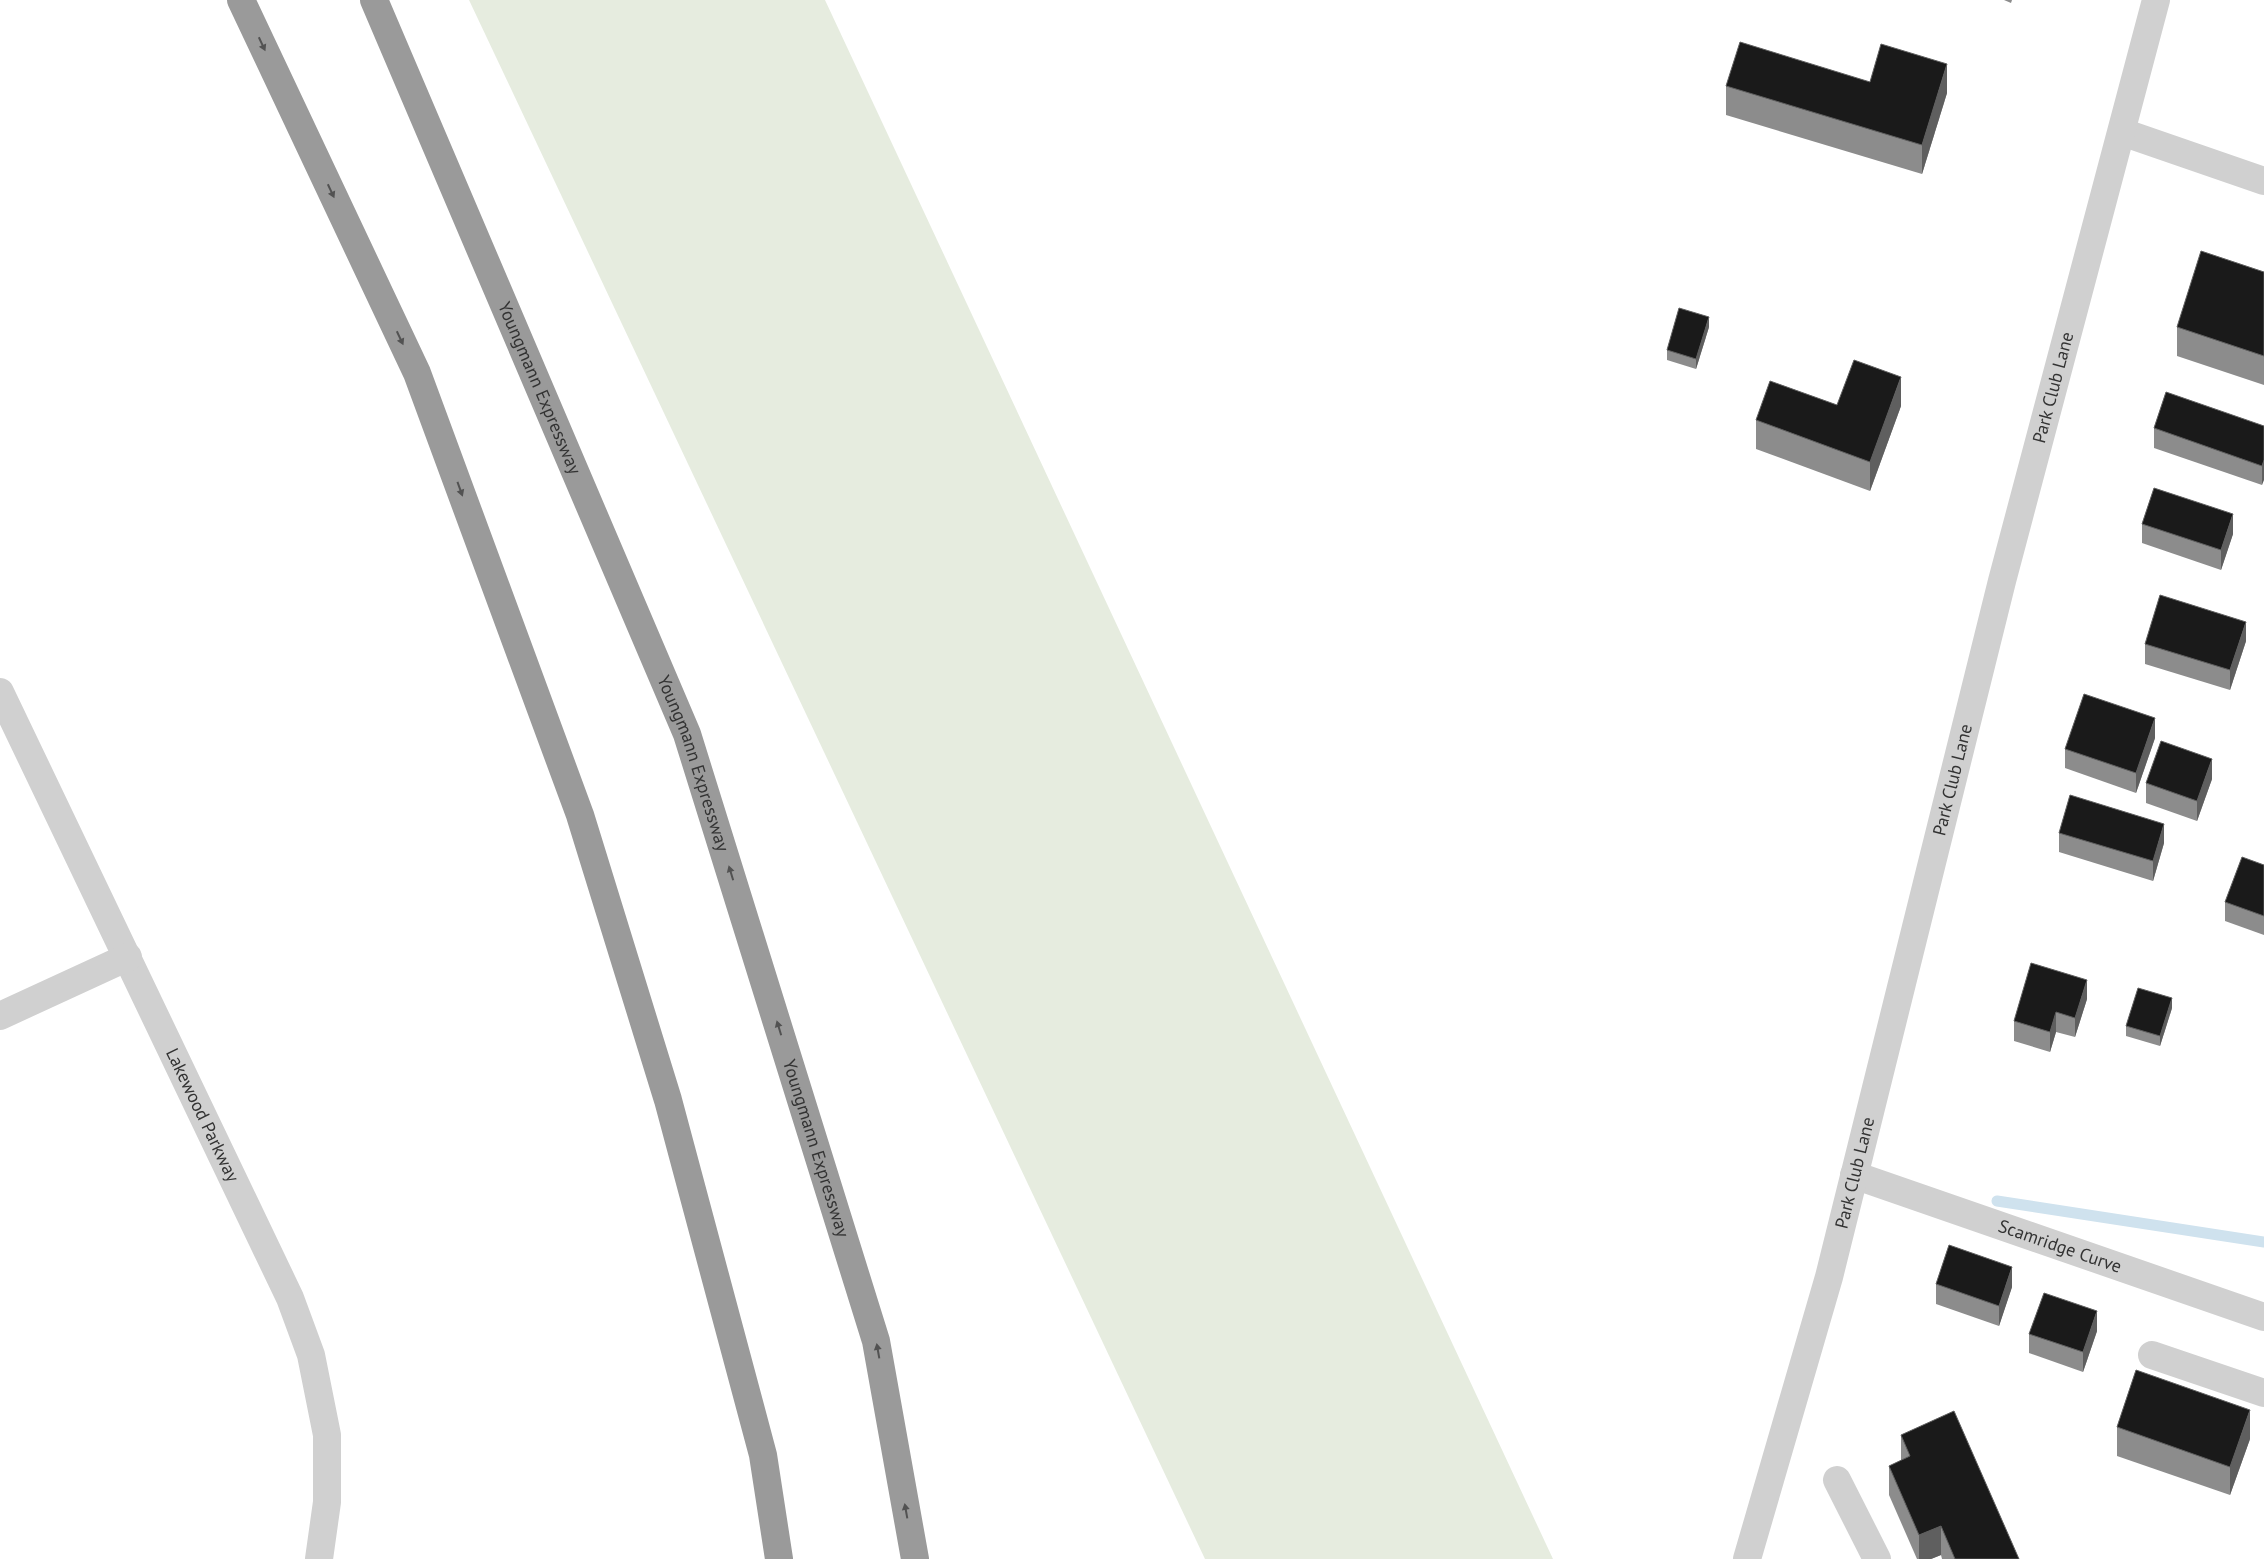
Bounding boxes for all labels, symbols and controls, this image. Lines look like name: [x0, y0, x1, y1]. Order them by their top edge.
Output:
one-way arrow: [258, 37, 266, 51]
one-way arrow: [327, 184, 335, 198]
street label: Youngmann Expressway: [493, 298, 587, 478]
street label: Park Club Lane: [2027, 329, 2079, 446]
one-way arrow: [397, 331, 405, 345]
one-way arrow: [457, 482, 464, 497]
street label: Youngmann Expressway: [652, 672, 735, 855]
street label: Park Club Lane: [1927, 722, 1977, 838]
one-way arrow: [726, 866, 734, 881]
one-way arrow: [775, 1021, 782, 1036]
street label: Lakewood Parkway: [161, 1044, 245, 1186]
street label: Youngmann Expressway: [778, 1056, 855, 1241]
street label: Park Club Lane: [1829, 1115, 1879, 1231]
street label: Scamridge Curve: [1995, 1214, 2125, 1278]
one-way arrow: [874, 1343, 882, 1359]
one-way arrow: [902, 1503, 910, 1519]

